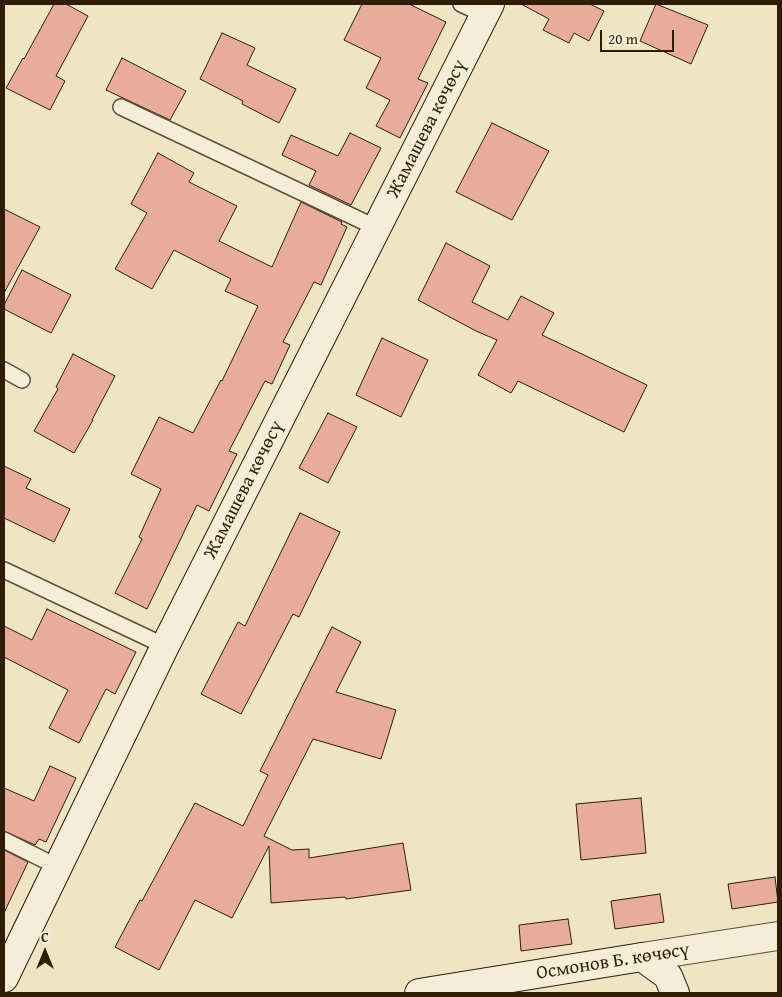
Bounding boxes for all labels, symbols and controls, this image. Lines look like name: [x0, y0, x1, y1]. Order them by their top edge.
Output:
scale bar: [602, 20, 676, 52]
text: 20 m: [608, 28, 638, 49]
street label: Жамашева көчөсү: [382, 56, 472, 202]
street label: Жамашева көчөсү: [199, 417, 289, 563]
north arrow: [20, 927, 70, 977]
text: С: [41, 927, 49, 947]
street label: Осмонов Б. көчөсү: [535, 939, 691, 985]

